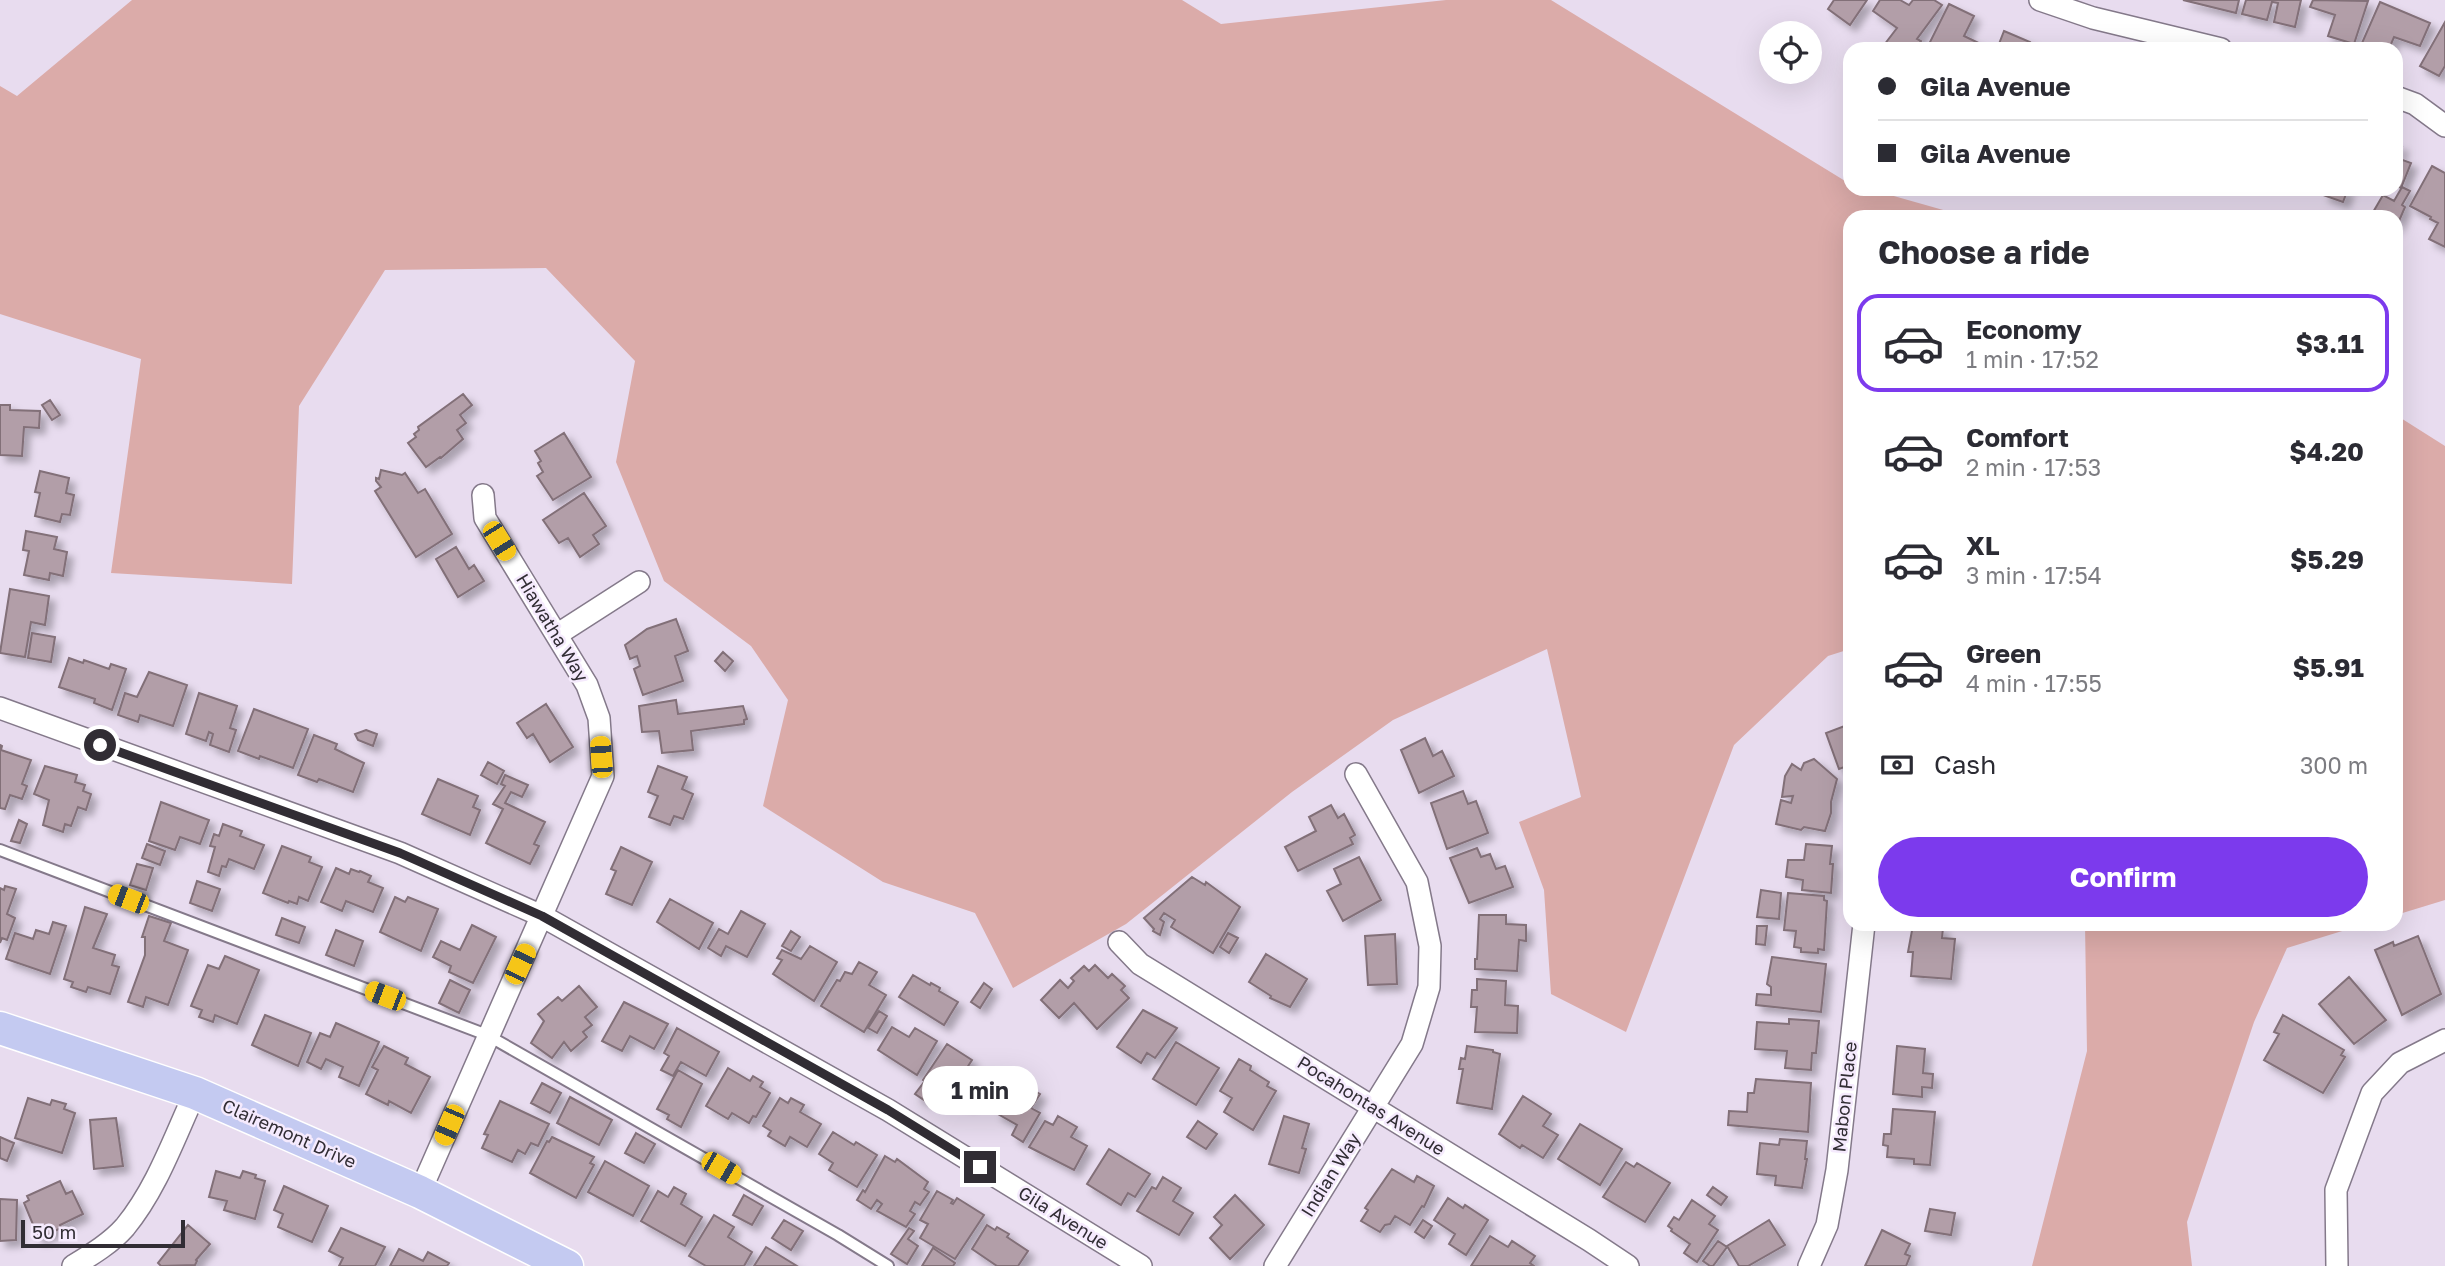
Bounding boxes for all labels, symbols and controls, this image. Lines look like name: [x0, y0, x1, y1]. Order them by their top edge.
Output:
map controls: [1759, 21, 1822, 84]
button: locate: [1759, 21, 1822, 84]
text: Gila Avenue: [1920, 71, 2071, 102]
text: Gila Avenue: [1920, 138, 2071, 169]
text: Choose a ride: [1878, 233, 2090, 271]
icon: car: [1882, 312, 1945, 375]
text: Economy: [1966, 314, 2082, 345]
text: $3.11: [2296, 328, 2364, 359]
text: 1 min · 17:52: [1966, 345, 2099, 373]
icon: car: [1882, 420, 1945, 483]
text: Comfort: [1966, 422, 2069, 453]
text: $4.20: [2289, 436, 2364, 467]
text: 2 min · 17:53: [1966, 453, 2101, 481]
car: [479, 518, 520, 564]
icon: car: [1882, 528, 1945, 591]
text: XL: [1966, 530, 2000, 561]
text: $5.29: [2290, 544, 2364, 575]
text: 3 min · 17:54: [1966, 561, 2102, 589]
street label: Hiawatha Way: [512, 569, 594, 685]
icon: car: [1882, 636, 1945, 699]
text: Green: [1966, 638, 2041, 669]
text: $5.91: [2292, 652, 2364, 683]
text: 4 min · 17:55: [1966, 669, 2102, 697]
route start: [84, 729, 116, 761]
car: [590, 735, 613, 779]
icon: cash: [1878, 746, 1916, 784]
text: Cash: [1934, 749, 1996, 780]
text: 300 m: [2300, 751, 2368, 779]
button: Confirm: [1878, 837, 2368, 917]
car: [105, 882, 152, 916]
car: [502, 941, 539, 987]
car: [362, 979, 409, 1013]
street label: Mabon Place: [1827, 1041, 1861, 1153]
street label: Pocahontas Avenue: [1294, 1051, 1449, 1160]
callout: 1 min: [922, 1066, 1038, 1114]
text: 1 min: [951, 1076, 1009, 1104]
street label: Clairemont Drive: [219, 1094, 360, 1172]
car: [432, 1102, 467, 1148]
street label: Indian Way: [1296, 1128, 1365, 1221]
car: [698, 1148, 745, 1188]
route end: [964, 1151, 996, 1183]
street label: Gila Avenue: [1015, 1181, 1112, 1253]
scale bar: [21, 1217, 186, 1249]
text: 50 m: [32, 1220, 76, 1243]

